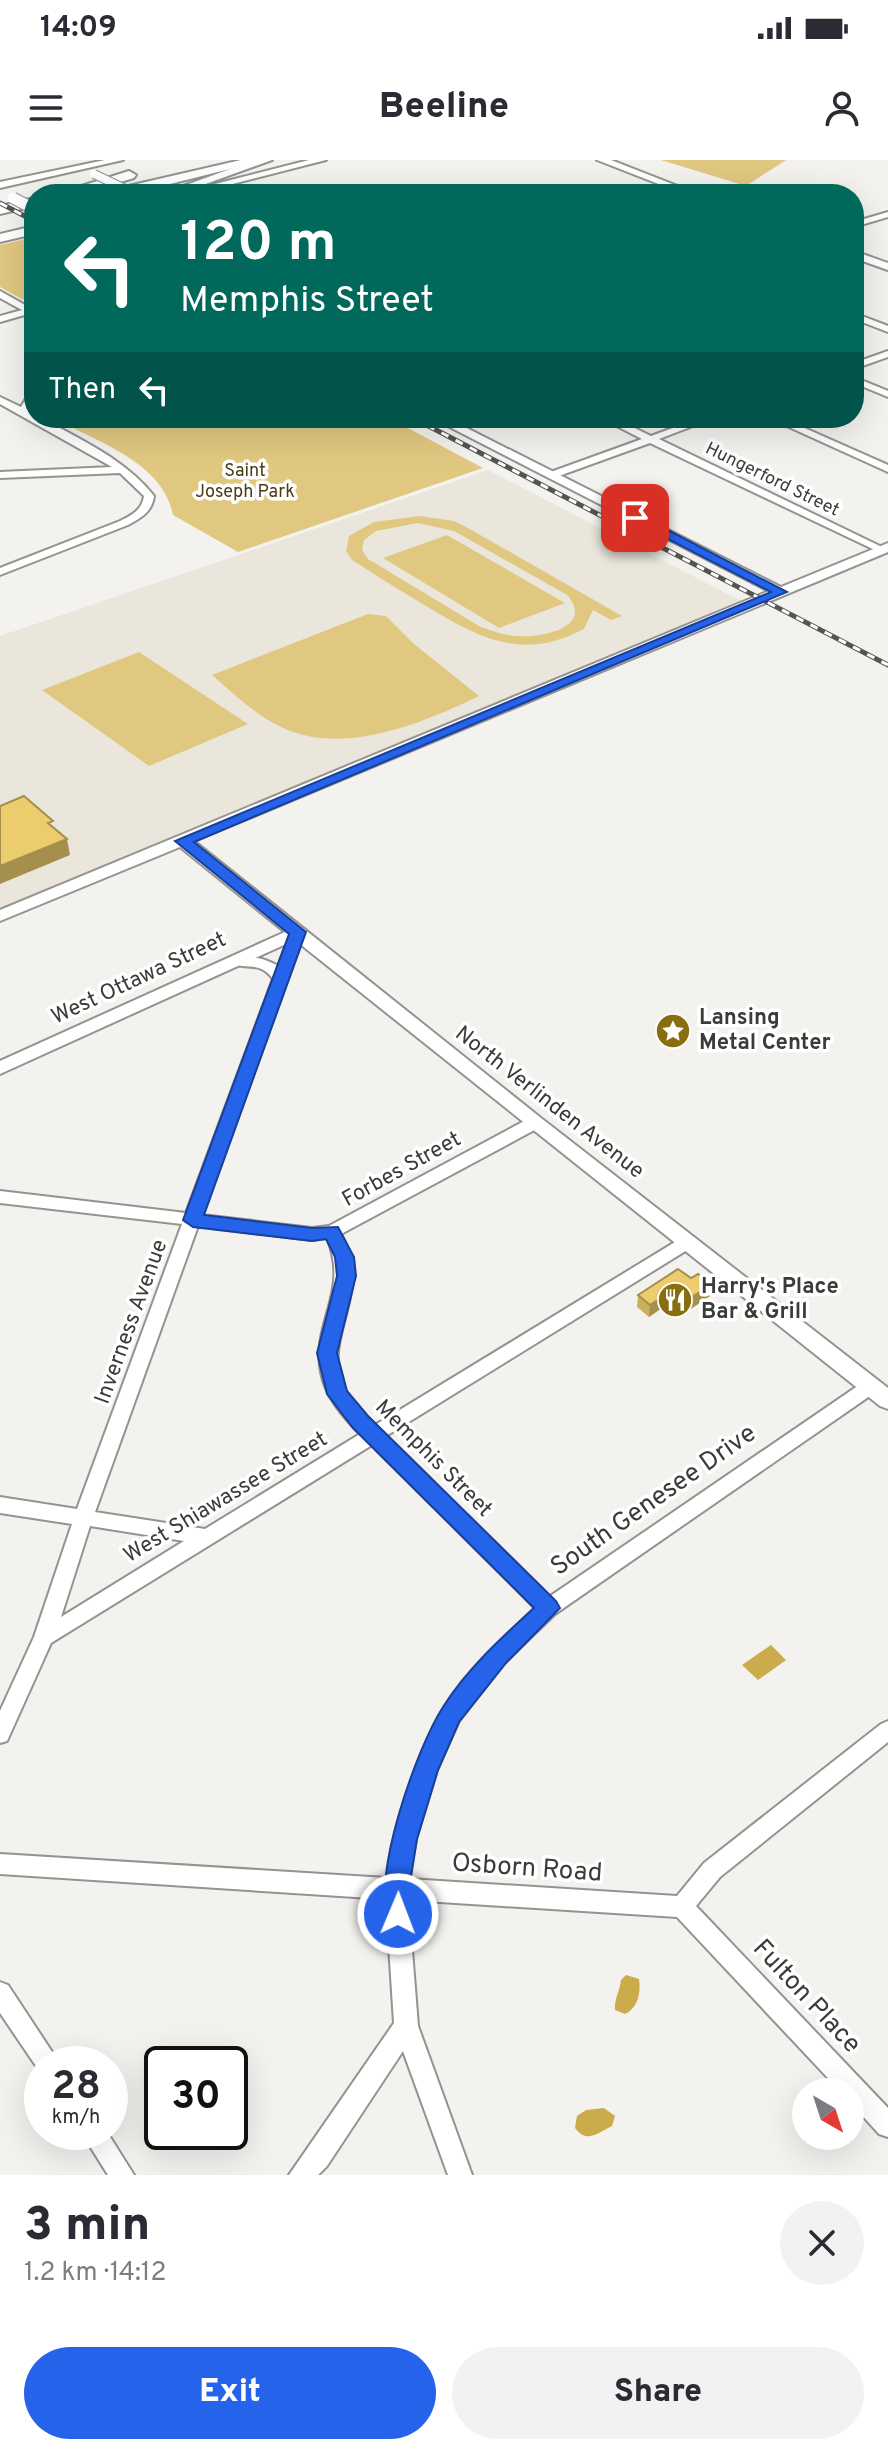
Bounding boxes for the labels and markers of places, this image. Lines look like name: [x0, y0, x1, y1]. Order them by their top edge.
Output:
pin: [601, 484, 669, 552]
place label: Lansing Metal Center: [699, 1005, 831, 1057]
place icon: Lansing Metal Center: [654, 1012, 692, 1050]
place label: Harry's Place Bar & Grill: [701, 1274, 839, 1326]
restaurant icon: Harry's Place Bar & Grill: [656, 1281, 694, 1319]

